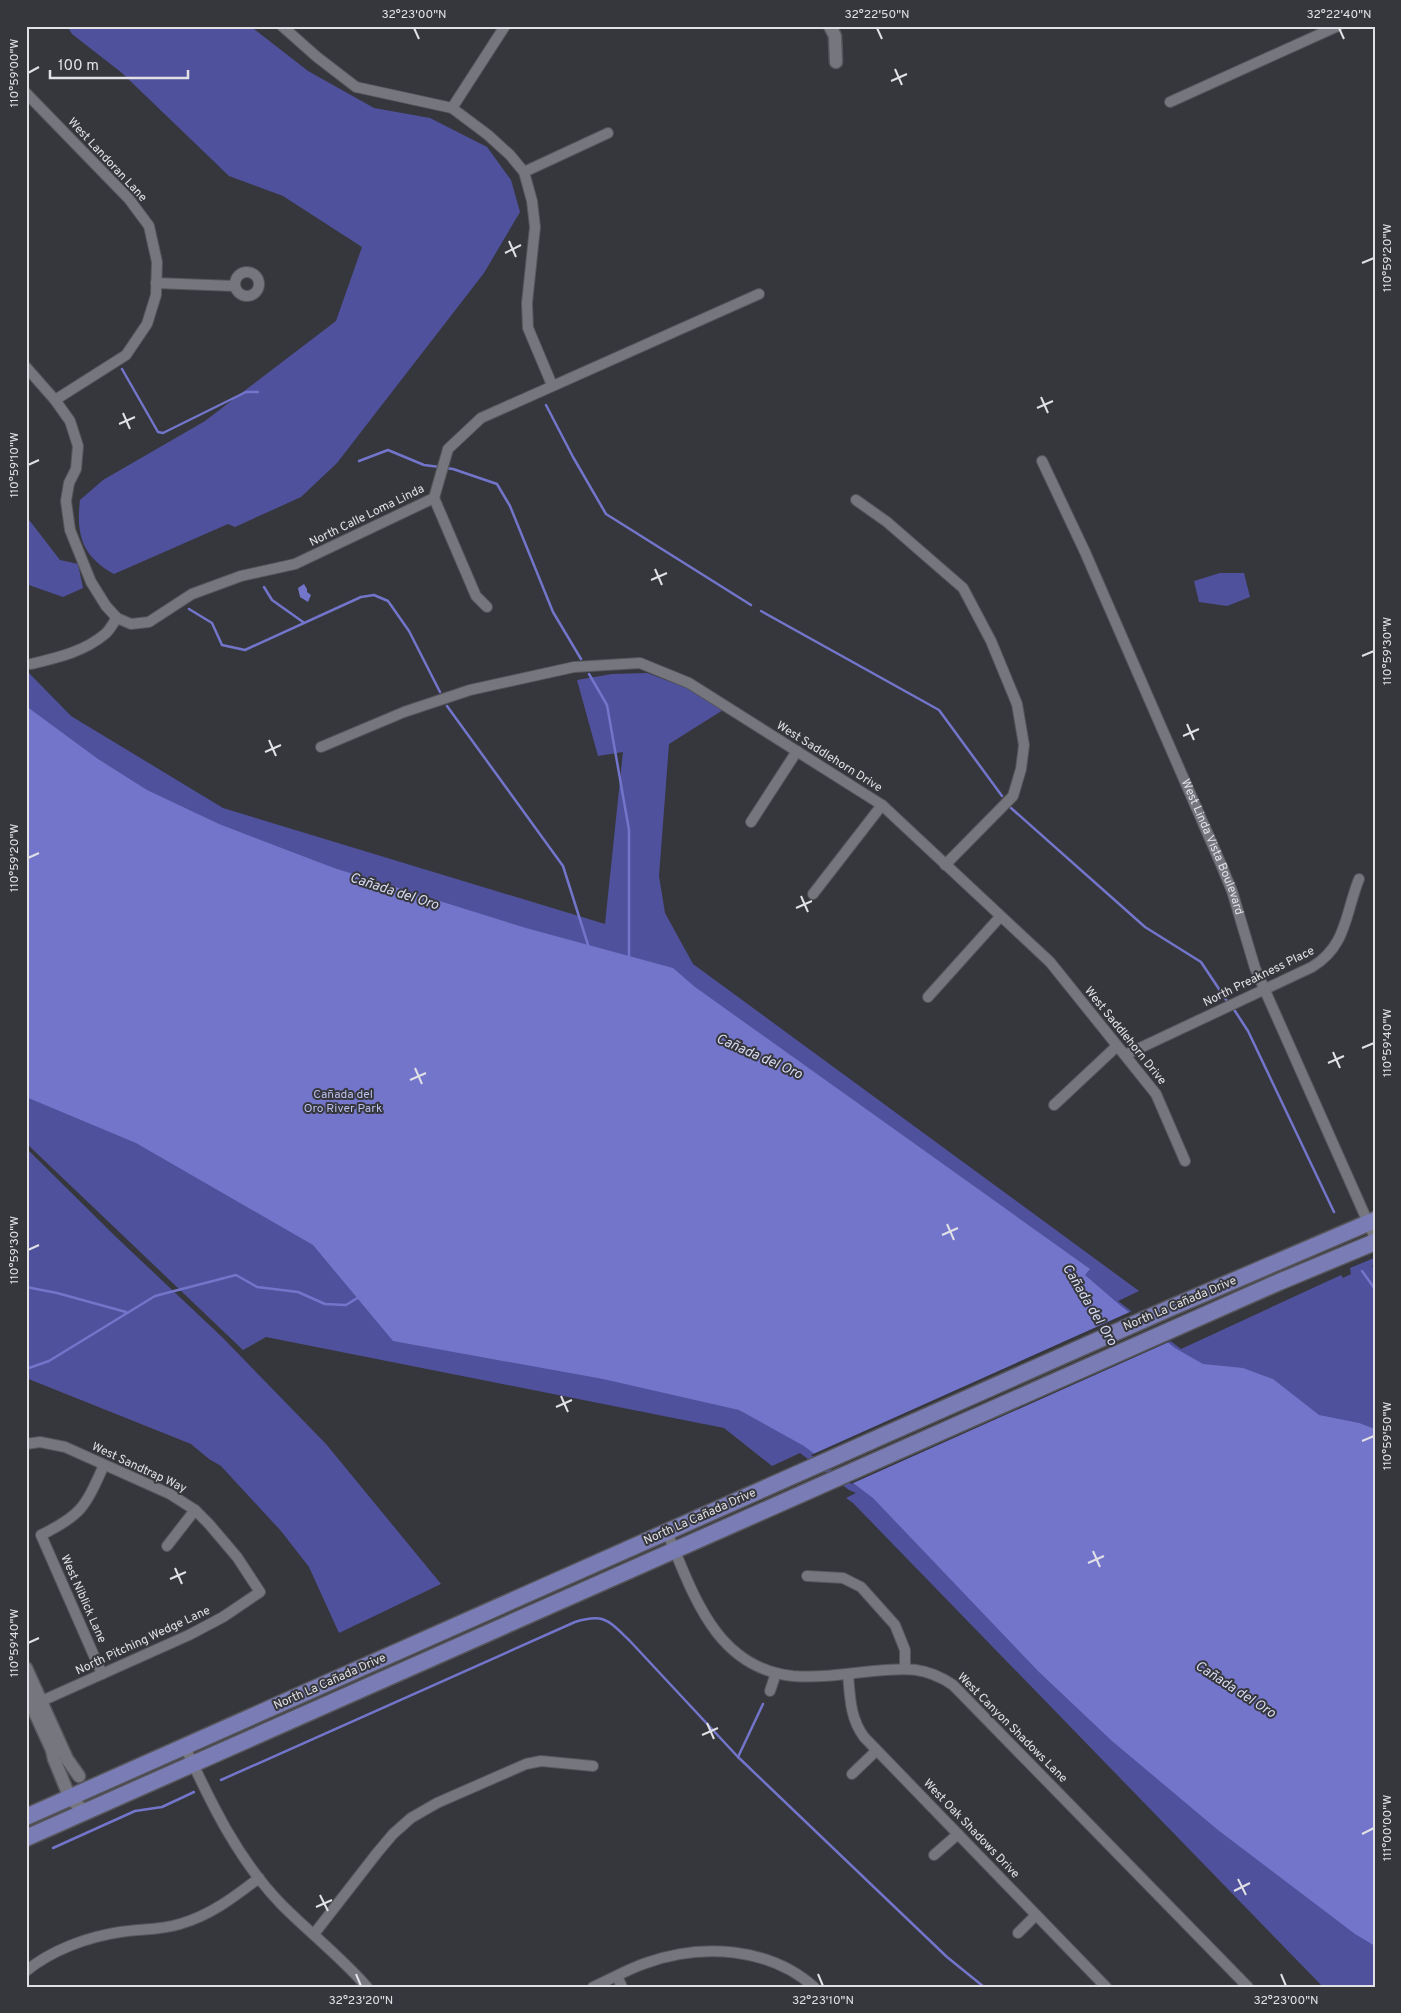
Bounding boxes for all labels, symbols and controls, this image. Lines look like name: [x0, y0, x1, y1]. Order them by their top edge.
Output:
text: 32°23'00"N: [381, 7, 447, 23]
text: 32°22'50"N: [845, 7, 909, 23]
text: 32°22'40"N: [1307, 7, 1371, 23]
text: 110°59'00"W: [7, 39, 23, 107]
scale bar: [50, 48, 188, 80]
text: 100 m: [58, 57, 99, 76]
street label: West Landoran Lane: [64, 114, 150, 206]
text: 110°59'20"W: [1380, 224, 1396, 292]
text: 110°59'10"W: [7, 432, 23, 498]
street label: North Calle Loma Linda: [307, 481, 427, 551]
text: 110°59'30"W: [1380, 617, 1396, 685]
street label: West Saddlehorn Drive: [773, 718, 885, 796]
street label: West Linda Vista Boulevard: [1177, 777, 1247, 917]
text: 110°59'20"W: [7, 824, 23, 892]
water label: Cañada del Oro: [347, 870, 441, 915]
street label: North Preakness Place: [1201, 943, 1317, 1011]
street label: West Saddlehorn Drive: [1080, 984, 1170, 1088]
text: 110°59'40"W: [1380, 1009, 1396, 1077]
water label: Cañada del Oro: [713, 1030, 805, 1084]
park label: Cañada del Oro River Park: [304, 1087, 382, 1117]
text: 110°59'30"W: [7, 1216, 23, 1284]
water label: Cañada del Oro: [1058, 1261, 1120, 1349]
street label: North La Cañada Drive: [1121, 1273, 1239, 1335]
text: 110°59'50"W: [1380, 1402, 1396, 1470]
street label: West Sandtrap Way: [89, 1439, 189, 1497]
street label: North La Cañada Drive: [641, 1485, 759, 1549]
street label: West Niblick Lane: [56, 1552, 110, 1646]
street label: North Pitching Wedge Lane: [73, 1603, 213, 1679]
text: 110°59'40"W: [7, 1609, 23, 1677]
street label: North La Cañada Drive: [271, 1650, 389, 1714]
water label: Cañada del Oro: [1192, 1658, 1279, 1723]
street label: West Canyon Shadows Lane: [953, 1669, 1071, 1787]
street label: West Oak Shadows Drive: [919, 1776, 1023, 1882]
text: 111°00'00"W: [1380, 1795, 1396, 1861]
text: 32°23'20"N: [329, 1993, 393, 2009]
text: 32°23'10"N: [792, 1993, 854, 2009]
text: 32°23'00"N: [1253, 1993, 1319, 2009]

